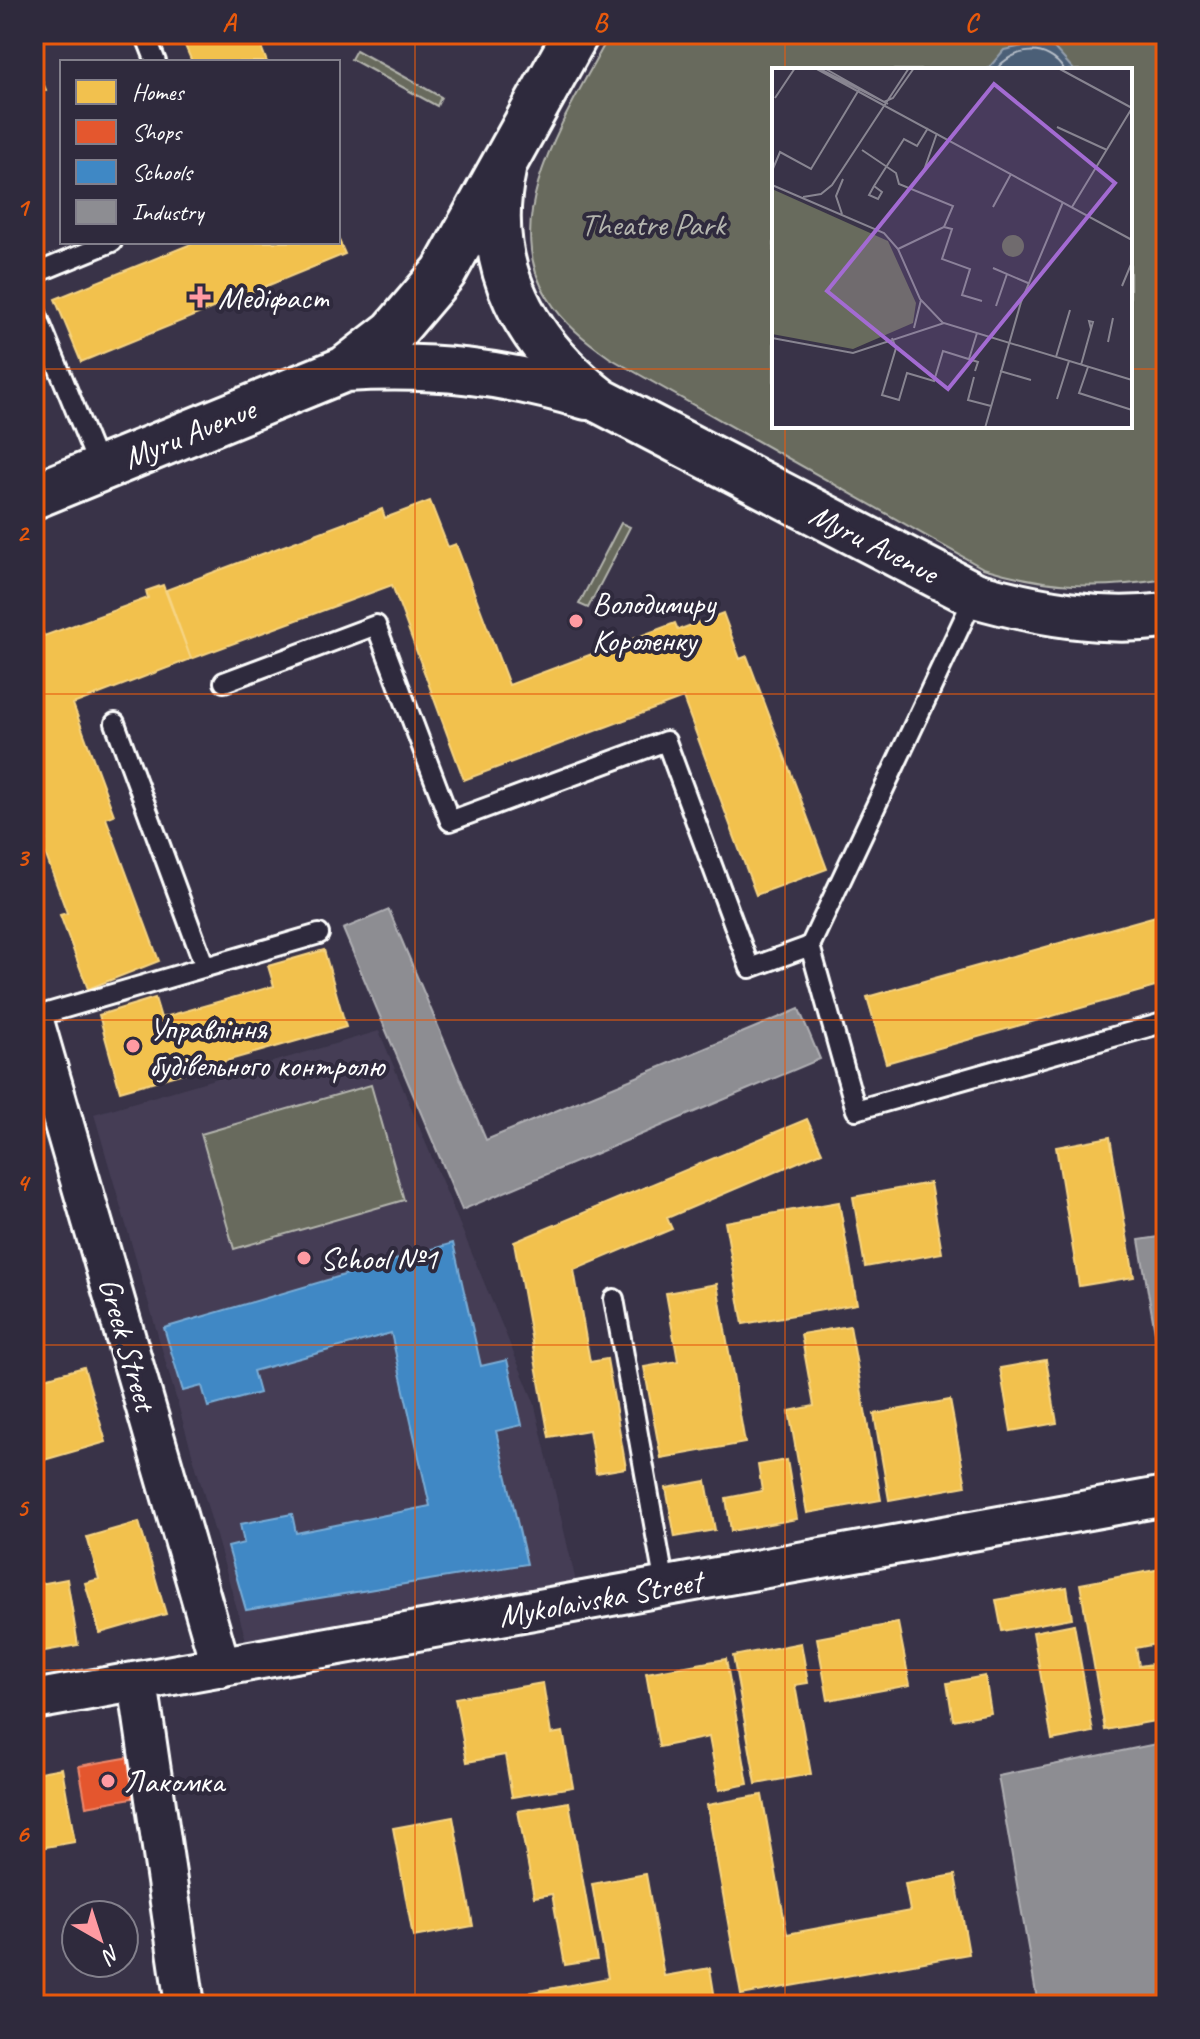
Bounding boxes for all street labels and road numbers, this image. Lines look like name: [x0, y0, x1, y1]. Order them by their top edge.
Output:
street label: Myru Avenue: [117, 388, 263, 478]
street label: Myru Avenue: [803, 494, 947, 594]
street label: Greek Street: [89, 1273, 167, 1419]
street label: Mykolaivska Street: [495, 1560, 709, 1637]

